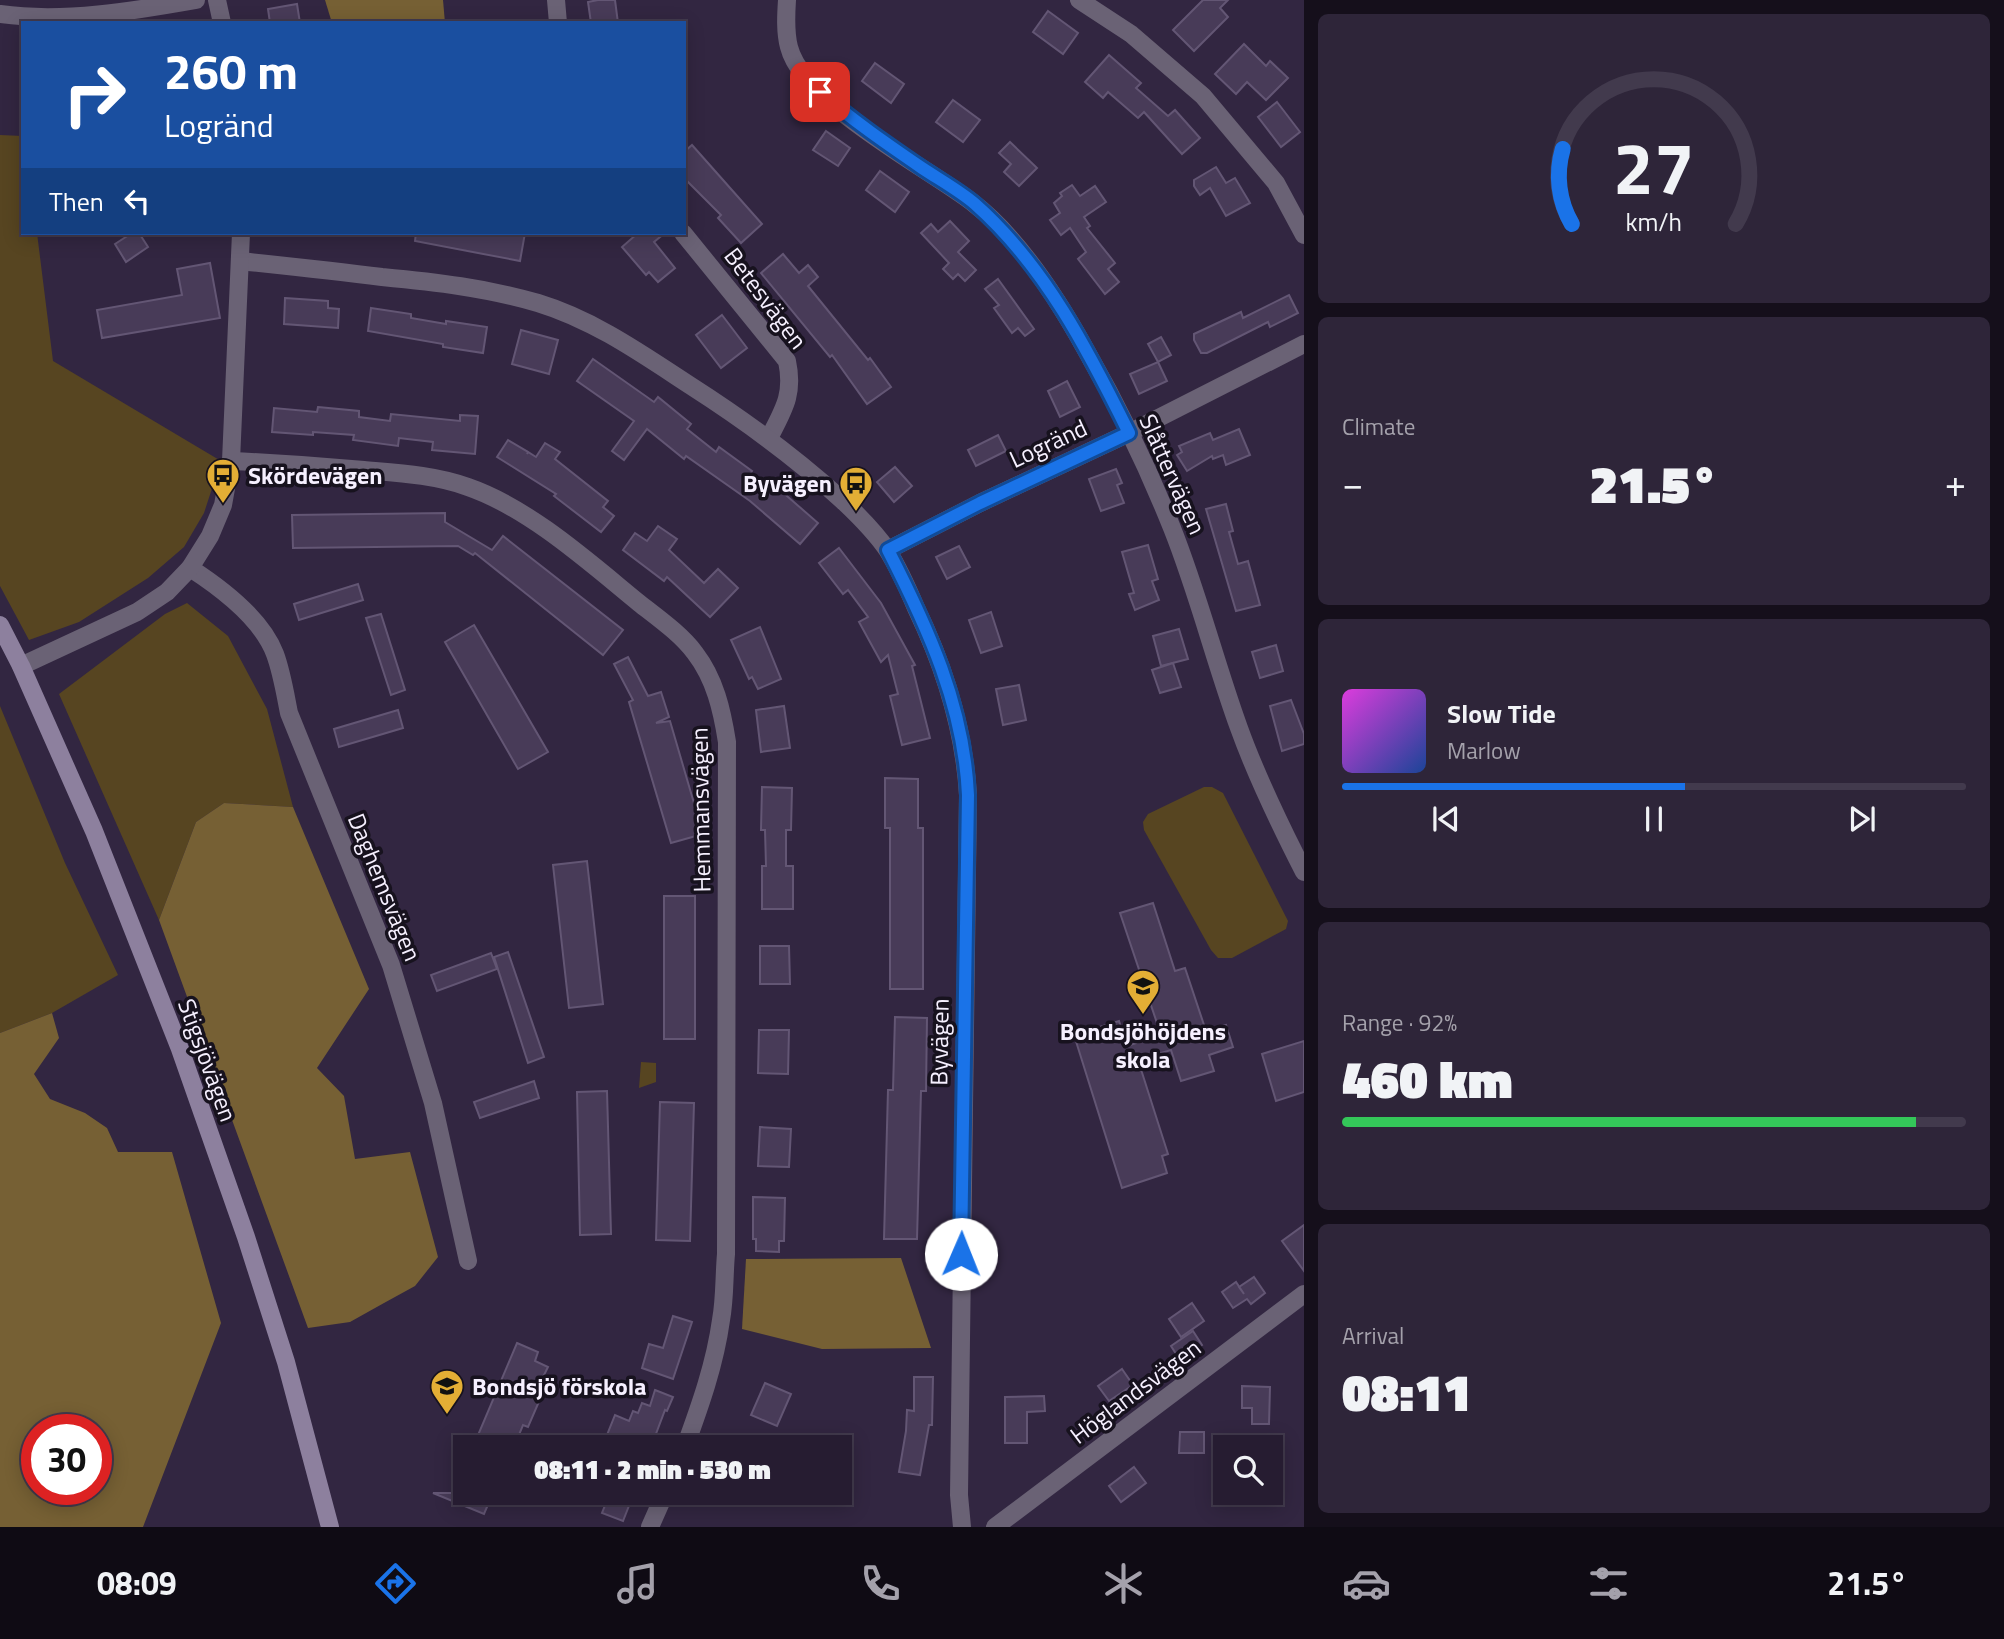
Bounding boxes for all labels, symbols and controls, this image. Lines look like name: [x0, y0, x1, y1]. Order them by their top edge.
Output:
text: 260 m: [164, 33, 298, 108]
icon: right: [49, 49, 140, 140]
pin: [790, 62, 850, 122]
icon: arrive: [801, 73, 839, 111]
text: Logränd: [164, 101, 274, 149]
text: 27: [1613, 113, 1695, 223]
text: Then: [49, 182, 104, 221]
icon: left: [118, 182, 156, 220]
text: km/h: [1626, 203, 1682, 241]
street label: Betesvägen: [716, 240, 816, 356]
street label: Slåttervägen: [1130, 408, 1216, 540]
street label: Logränd: [1003, 409, 1093, 477]
text: Climate: [1342, 409, 1415, 444]
text: 21.5°: [1589, 444, 1719, 523]
text: −: [1342, 454, 1363, 512]
text: +: [1945, 454, 1966, 512]
bus stop icon: Skördevägen: [204, 456, 242, 505]
place label: Skördevägen: [248, 457, 383, 493]
bus stop icon: Byvägen: [837, 464, 875, 513]
place label: Byvägen: [743, 465, 832, 501]
text: Slow Tide: [1447, 694, 1556, 733]
street label: Hemmansvägen: [681, 727, 719, 893]
text: Marlow: [1447, 733, 1521, 768]
icon: previous: [1427, 800, 1465, 838]
icon: pause: [1635, 800, 1673, 838]
icon: next: [1843, 800, 1881, 838]
street label: Daghemsvägen: [339, 808, 431, 966]
school or university icon: Bondsjöhöjdens skola: [1124, 967, 1162, 1016]
street label: Stigsjövägen: [169, 994, 247, 1126]
street label: Byvägen: [920, 998, 958, 1086]
text: Range · 92%: [1342, 1005, 1457, 1040]
place label: Bondsjöhöjdens skola: [1060, 1013, 1226, 1077]
text: 460 km: [1342, 1039, 1513, 1118]
position arrow: [924, 1217, 998, 1291]
text: Arrival: [1342, 1318, 1404, 1353]
street label: Höglandsvägen: [1062, 1330, 1208, 1452]
text: 08:11: [1342, 1352, 1471, 1431]
school or university icon: Bondsjö förskola: [428, 1367, 466, 1416]
place label: Bondsjö förskola: [472, 1368, 647, 1404]
speed limit sign: 30: [21, 1414, 112, 1505]
map controls: [1213, 1435, 1283, 1505]
button: search: [1213, 1435, 1283, 1505]
text: 08:11 · 2 min · 530 m: [534, 1450, 771, 1489]
text: 08:09: [97, 1559, 177, 1607]
icon: directions: [371, 1559, 420, 1608]
icon: music: [613, 1559, 662, 1608]
icon: phone: [856, 1559, 905, 1608]
icon: climate: [1099, 1559, 1148, 1608]
icon: car: [1342, 1559, 1391, 1608]
icon: filters: [1584, 1559, 1633, 1608]
text: 21.5°: [1827, 1559, 1907, 1607]

